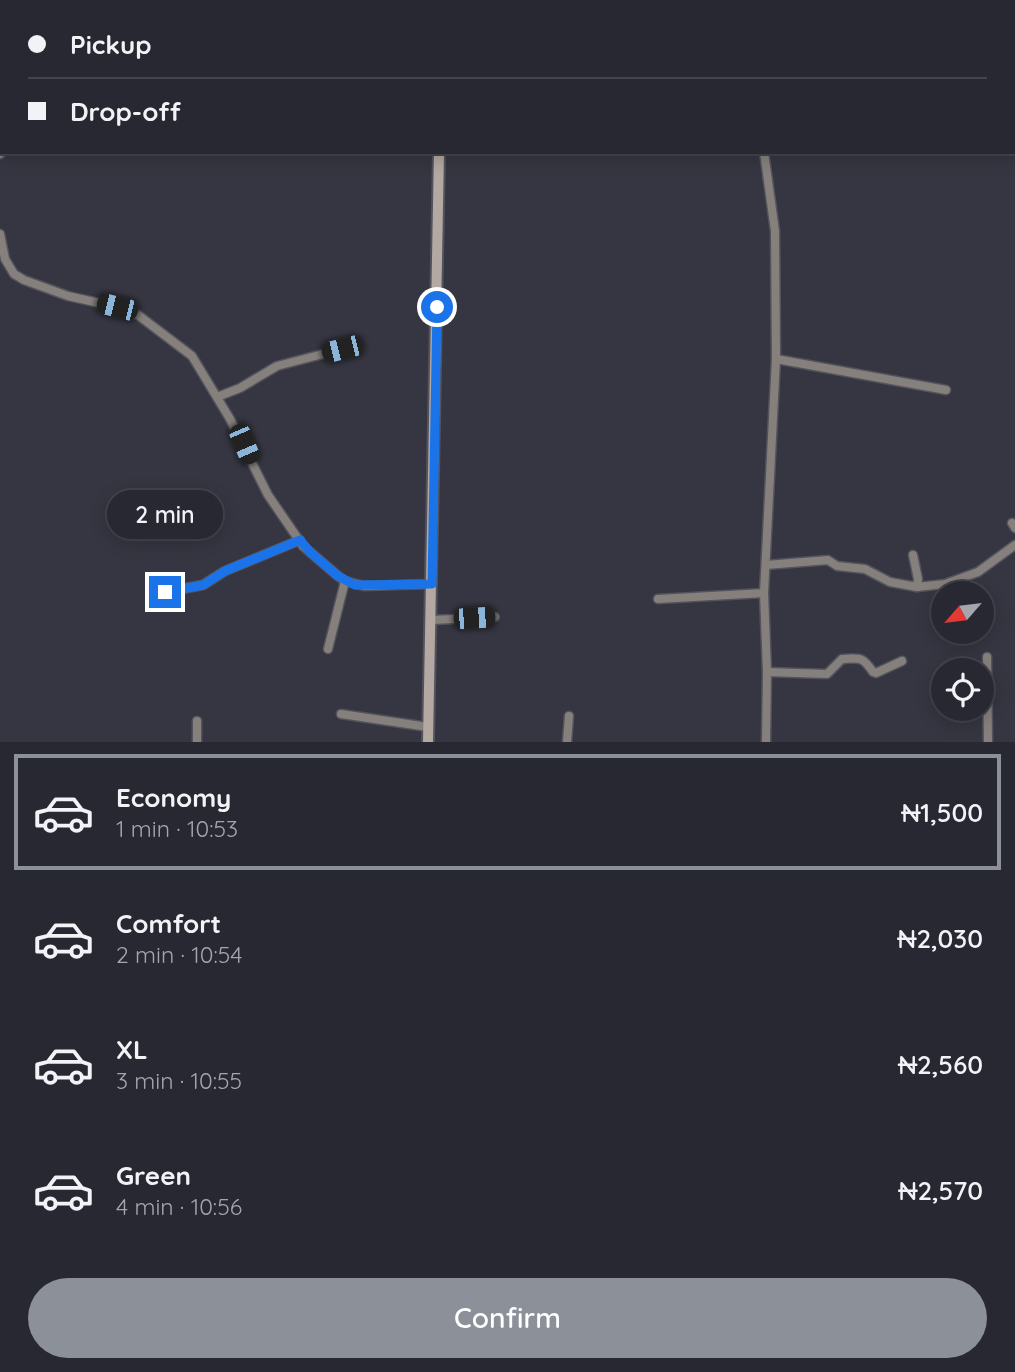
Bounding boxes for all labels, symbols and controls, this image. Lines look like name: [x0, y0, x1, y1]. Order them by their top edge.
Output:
text: Pickup: [70, 28, 152, 61]
text: Drop-off: [70, 95, 181, 128]
route start: [421, 291, 453, 323]
car: [95, 292, 140, 322]
car: [320, 334, 365, 364]
car: [227, 421, 262, 467]
callout: 2 min: [107, 490, 223, 540]
text: 2 min: [135, 500, 195, 529]
route end: [149, 576, 181, 608]
north arrow: [931, 581, 994, 644]
map controls: [931, 581, 994, 721]
car: [453, 606, 496, 630]
button: locate: [931, 658, 994, 721]
icon: car: [32, 781, 95, 844]
text: Economy: [116, 781, 231, 814]
text: ₦1,500: [901, 796, 983, 829]
text: 1 min · 10:53: [116, 814, 238, 843]
icon: car: [32, 907, 95, 970]
text: Comfort: [116, 907, 221, 940]
text: ₦2,030: [897, 922, 983, 955]
text: 2 min · 10:54: [116, 940, 242, 969]
icon: car: [32, 1033, 95, 1096]
text: XL: [116, 1033, 148, 1066]
text: ₦2,560: [898, 1048, 983, 1081]
text: 3 min · 10:55: [116, 1066, 242, 1095]
icon: car: [32, 1159, 95, 1222]
text: Green: [116, 1159, 191, 1192]
text: ₦2,570: [898, 1174, 983, 1207]
text: 4 min · 10:56: [116, 1192, 242, 1221]
button: Confirm: [28, 1278, 987, 1358]

